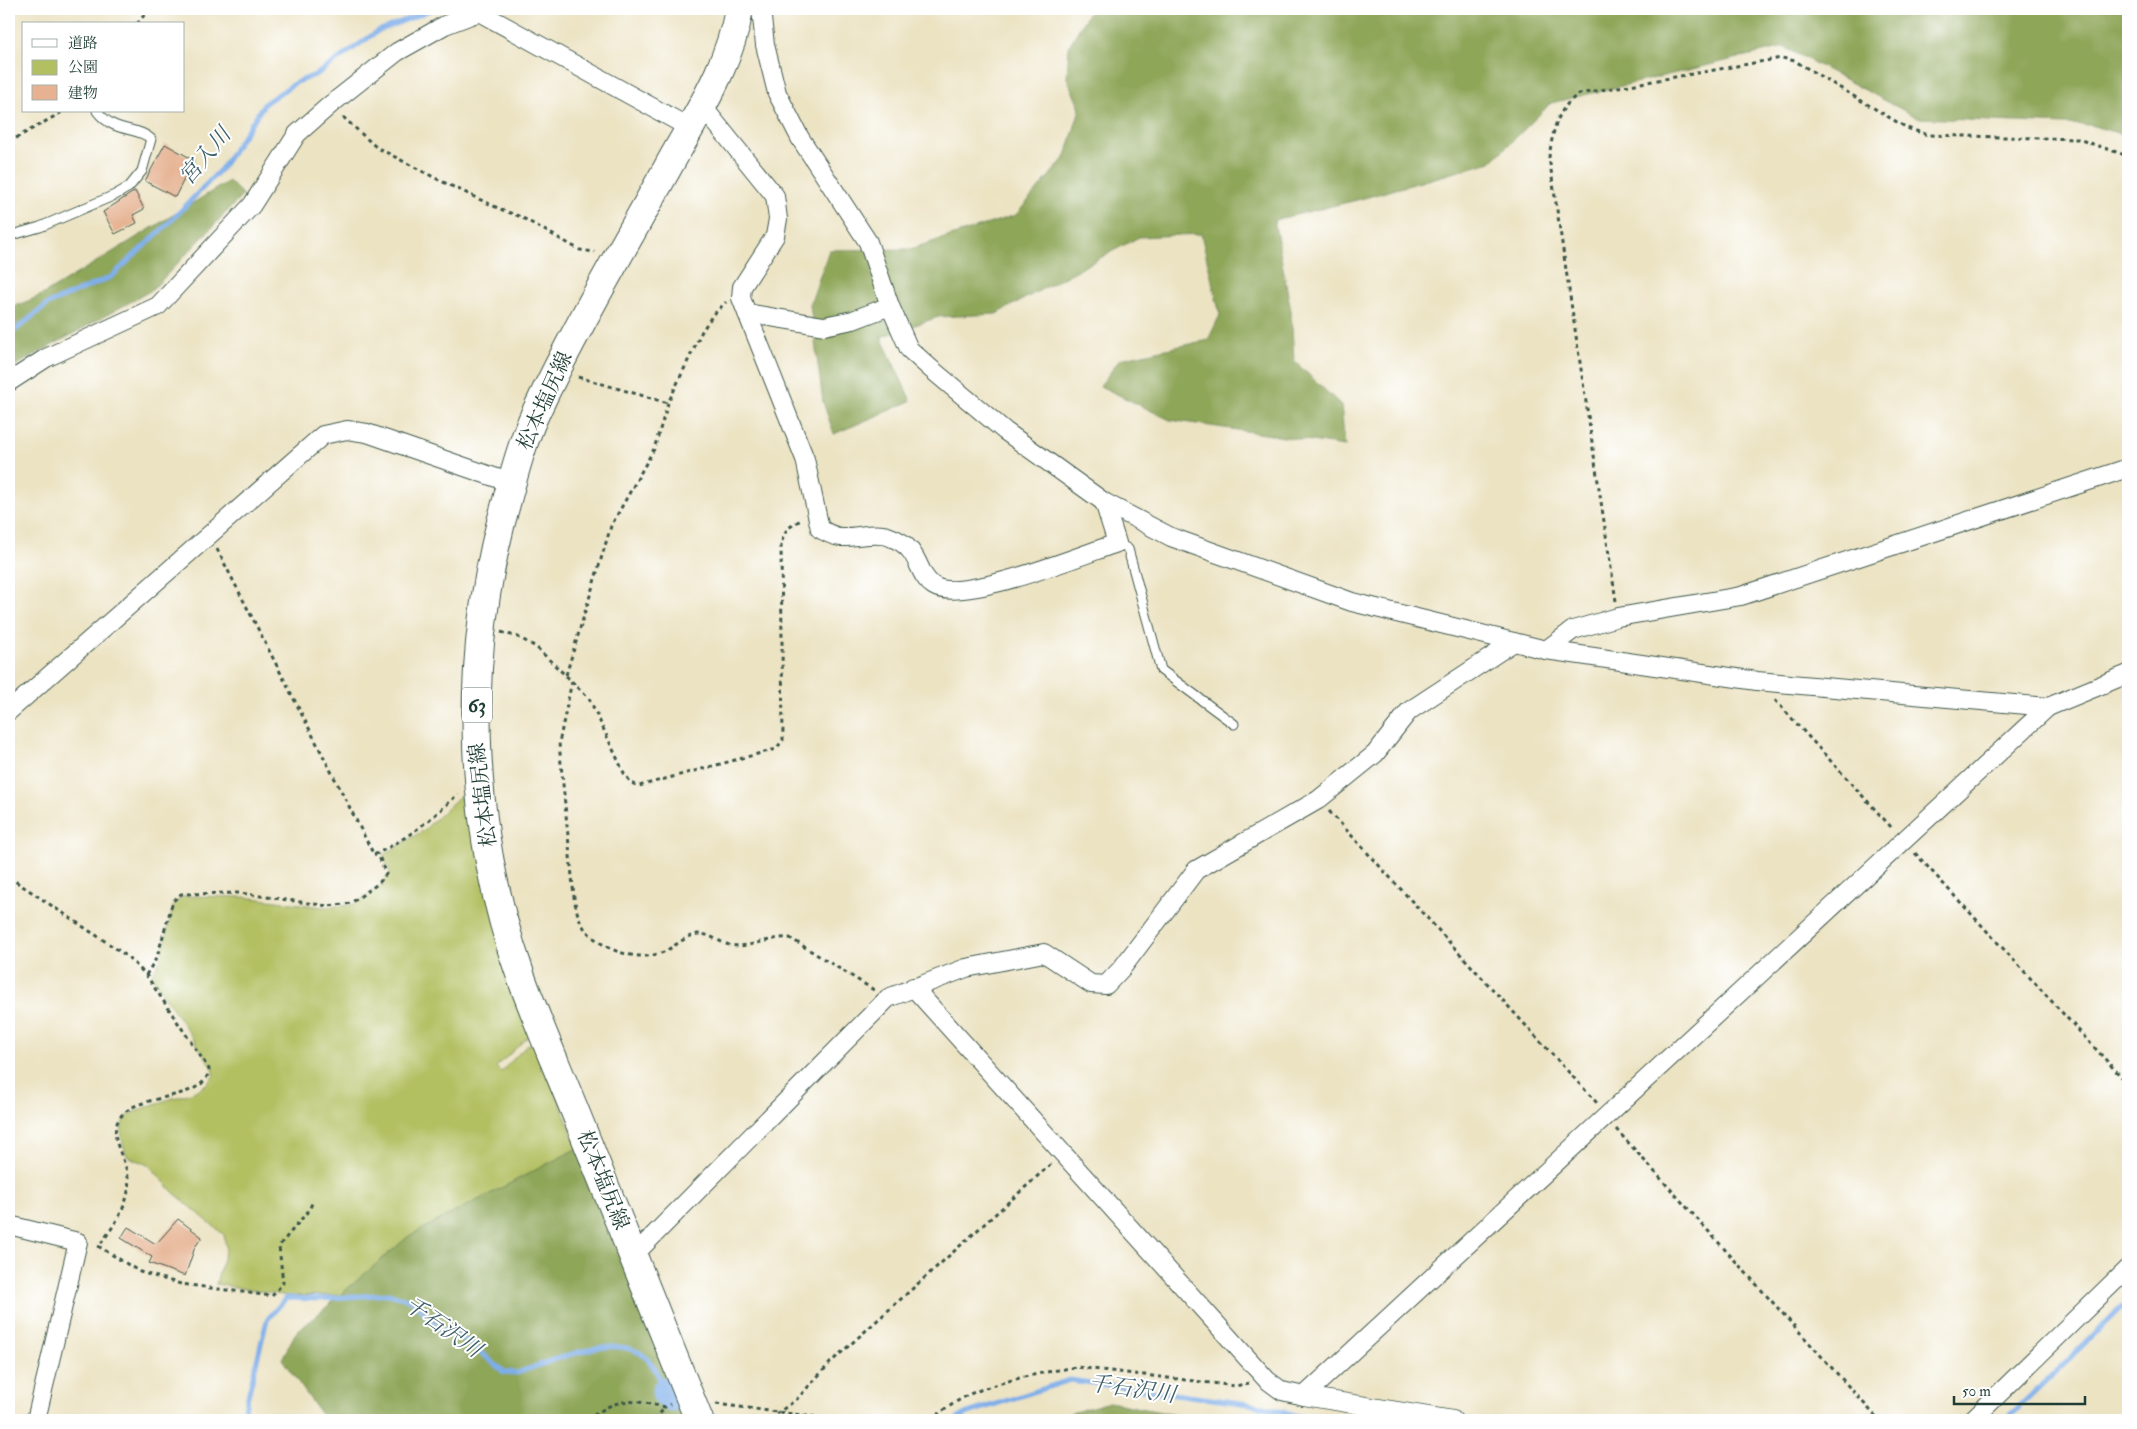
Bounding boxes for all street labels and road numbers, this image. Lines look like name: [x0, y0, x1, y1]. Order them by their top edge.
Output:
street label: 松本塩尻線: [511, 348, 579, 454]
road number: 63: [462, 688, 492, 722]
street label: 松本塩尻線: [463, 741, 503, 849]
street label: 松本塩尻線: [571, 1126, 635, 1234]

